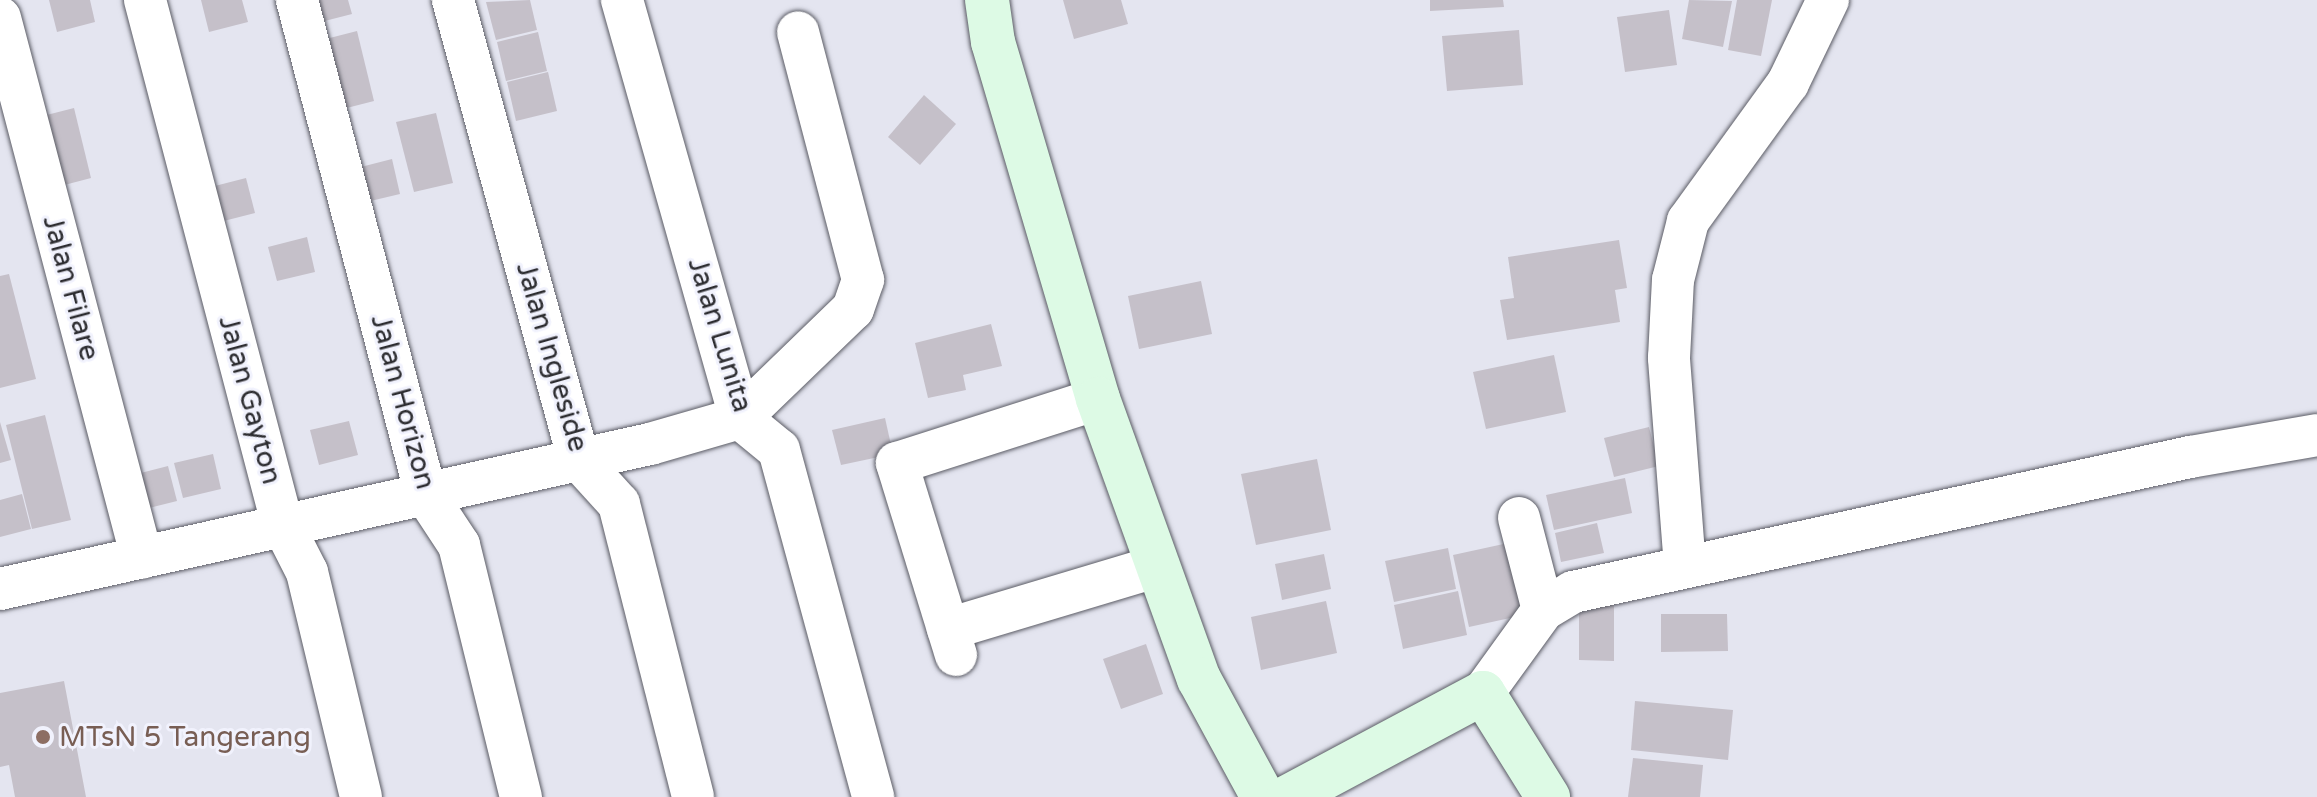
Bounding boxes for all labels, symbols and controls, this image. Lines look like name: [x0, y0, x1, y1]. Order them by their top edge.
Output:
street label: Jalan Filare: [36, 212, 106, 364]
street label: Jalan Lunita: [681, 254, 759, 416]
street label: Jalan Ingleside: [509, 259, 595, 455]
street label: Jalan Horizon: [364, 311, 442, 493]
street label: Jalan Gayton: [211, 312, 289, 488]
place label: MTsN 5 Tangerang: [59, 720, 311, 754]
marker: MTsN 5 Tangerang: [34, 728, 52, 746]

